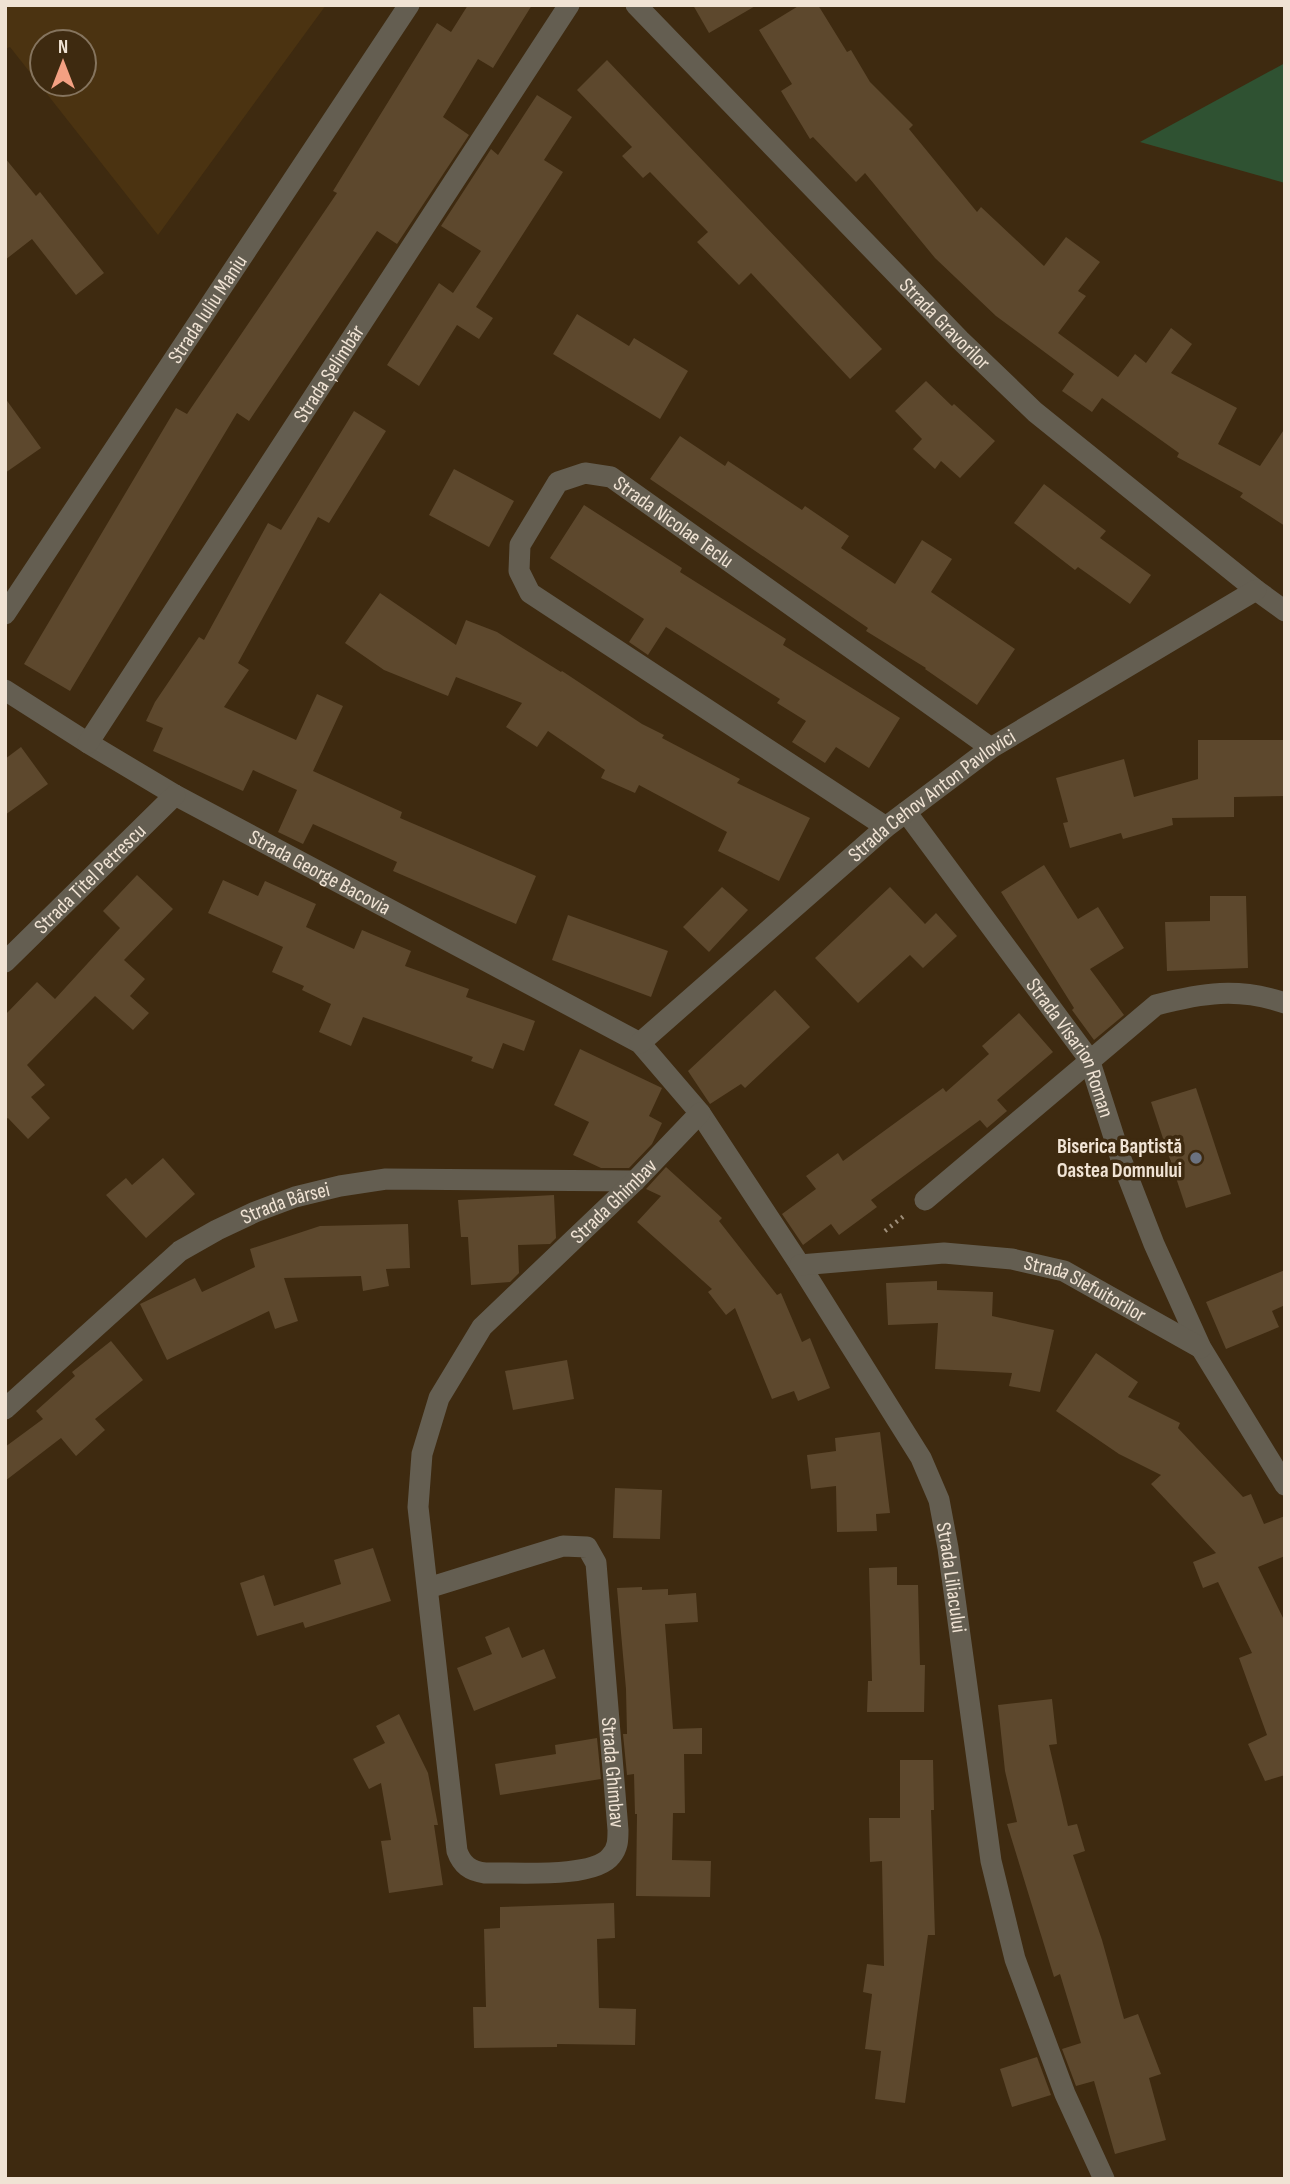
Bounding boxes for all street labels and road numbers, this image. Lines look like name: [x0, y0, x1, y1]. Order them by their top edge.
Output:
street label: Strada Iuliu Maniu: [163, 250, 253, 368]
street label: Strada Gravorilor: [894, 273, 995, 375]
street label: Strada Șelimbăr: [288, 320, 370, 427]
street label: Strada Nicolae Teclu: [609, 471, 738, 573]
street label: Strada Cehov Anton Pavlovici: [843, 724, 1020, 867]
street label: Strada Titel Petrescu: [29, 819, 151, 939]
street label: Strada George Bacovia: [244, 825, 395, 921]
street label: Strada Visarion Roman: [1021, 974, 1119, 1121]
street label: Strada Ghimbav: [565, 1154, 663, 1249]
street label: Strada Bârsei: [237, 1177, 332, 1230]
street label: Strada Slefuitorilor: [1021, 1250, 1150, 1328]
street label: Strada Liliacului: [930, 1520, 972, 1634]
street label: Strada Ghimbav: [596, 1716, 630, 1829]

